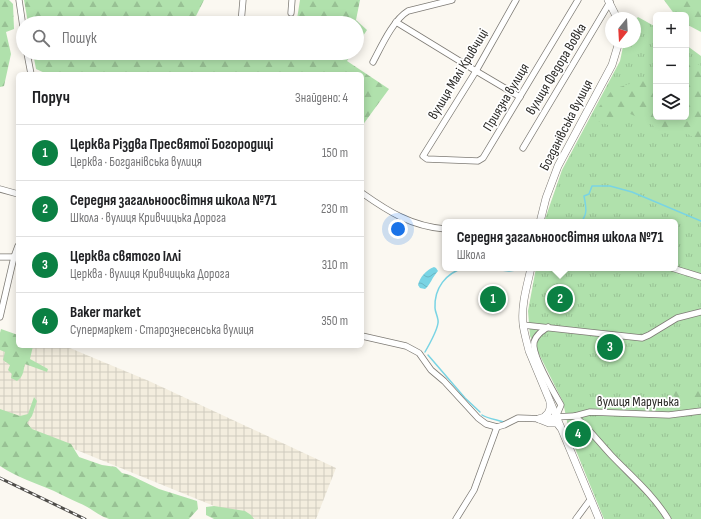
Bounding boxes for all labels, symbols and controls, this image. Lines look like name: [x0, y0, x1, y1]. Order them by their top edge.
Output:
north arrow: [605, 12, 641, 48]
map controls: [653, 12, 689, 120]
button: +: [653, 12, 689, 48]
search box: [16, 16, 364, 60]
street label: вулиця Федора Вовка: [522, 20, 590, 118]
street label: вулиця Малі Кривчиці: [424, 26, 492, 122]
icon: search: [30, 27, 52, 49]
text: Пошук: [62, 29, 97, 48]
button: −: [653, 48, 689, 84]
street label: Приязна вулиця: [479, 60, 533, 134]
street label: Богданівська вулиця: [536, 77, 596, 173]
button: layers: [653, 84, 689, 120]
text: Поруч: [32, 88, 70, 108]
text: Знайдено: 4: [295, 90, 348, 106]
text: Церква Різдва Пресвятої Богородиці: [70, 135, 273, 154]
text: 1: [42, 145, 48, 161]
text: 150 m: [322, 145, 348, 161]
text: Церква · Богданівська вулиця: [70, 154, 202, 170]
text: Середня загальноосвітня школа №71: [70, 191, 277, 210]
text: 2: [42, 201, 48, 217]
text: 230 m: [321, 201, 348, 217]
text: Школа · вулиця Кривчицька Дорога: [70, 210, 226, 226]
your location: [388, 219, 408, 239]
popup: [442, 219, 678, 271]
text: Середня загальноосвітня школа №71: [457, 228, 663, 247]
text: Церква святого Іллі: [70, 247, 181, 266]
text: Школа: [457, 247, 486, 263]
text: 3: [42, 257, 48, 273]
text: 310 m: [322, 257, 348, 273]
text: Церква · вулиця Кривчицька Дорога: [70, 266, 230, 282]
pin: 1: [480, 284, 506, 314]
pin: 2: [547, 284, 573, 314]
text: Baker market: [70, 303, 141, 322]
text: 4: [42, 313, 48, 329]
text: 350 m: [321, 313, 348, 329]
text: Супермаркет · Старознесенська вулиця: [70, 322, 254, 338]
pin: 3: [597, 332, 623, 362]
street label: вулиця Марунька: [597, 393, 679, 410]
pin: 4: [565, 419, 591, 449]

